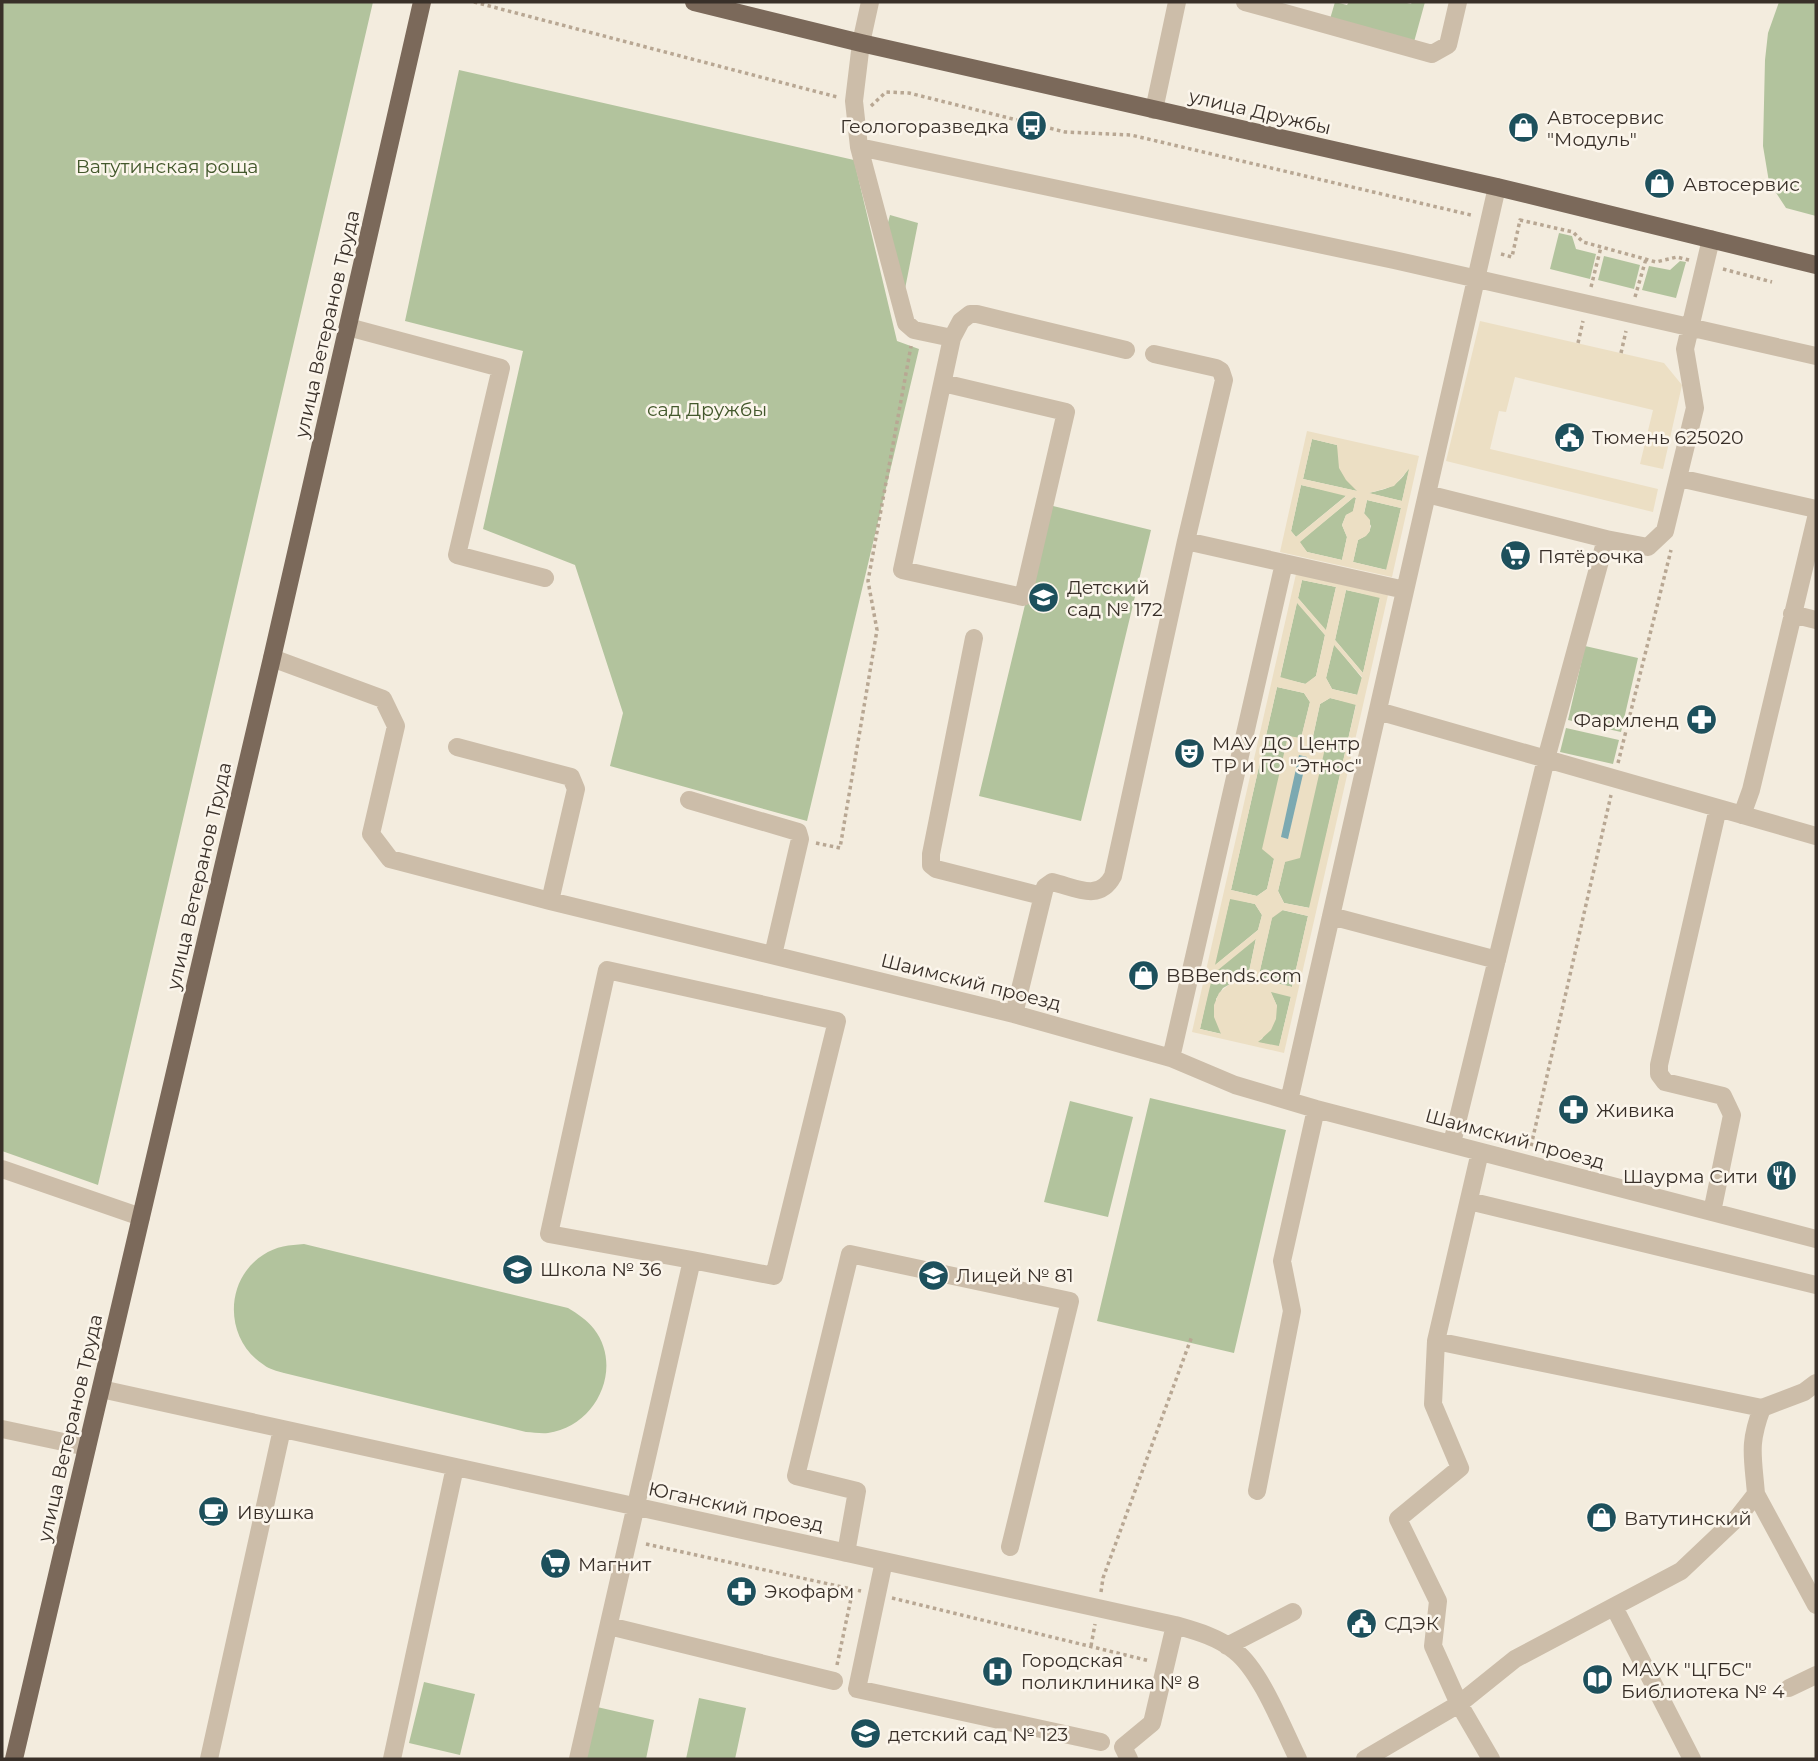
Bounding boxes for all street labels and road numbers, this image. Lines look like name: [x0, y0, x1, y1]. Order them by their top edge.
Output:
street label: улица Дружбы: [1186, 84, 1333, 140]
street label: улица Ветеранов Труда: [289, 208, 364, 441]
street label: улица Ветеранов Труда: [161, 760, 236, 993]
street label: Шаимский проезд: [878, 948, 1064, 1016]
street label: Шаимский проезд: [1423, 1104, 1607, 1174]
street label: улица Ветеранов Труда: [32, 1312, 107, 1545]
street label: Юганский проезд: [646, 1477, 826, 1537]

